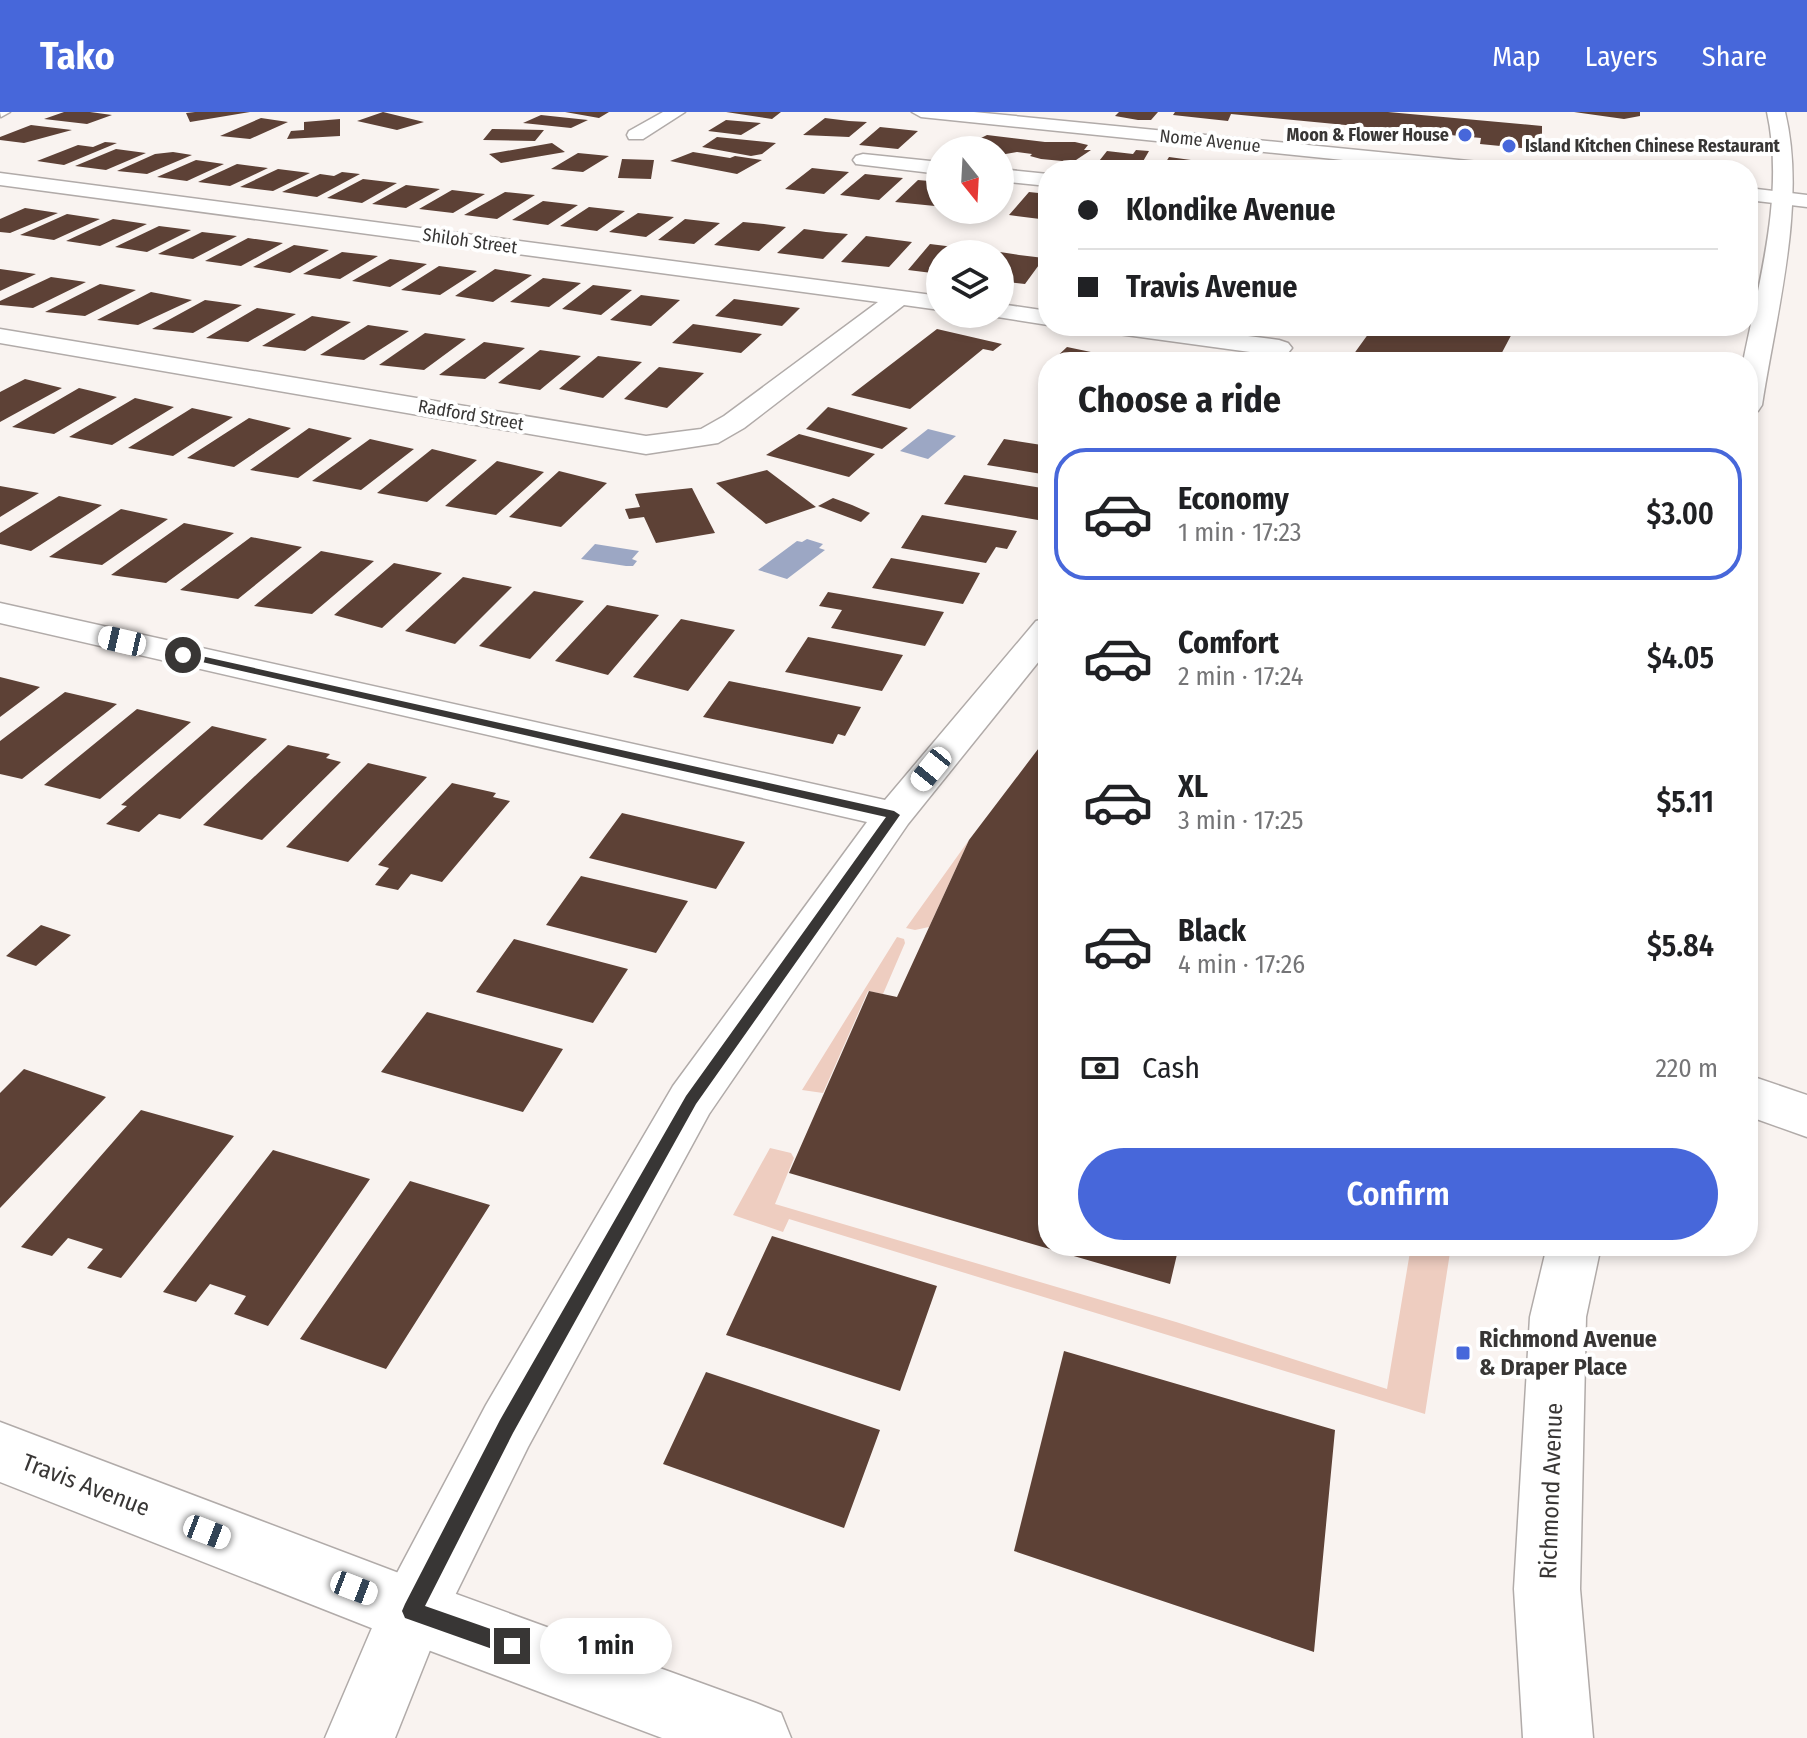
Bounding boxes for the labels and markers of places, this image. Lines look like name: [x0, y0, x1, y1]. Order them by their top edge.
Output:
place label: Moon & Flower House: [1287, 124, 1449, 146]
marker: Moon & Flower House: [1456, 126, 1474, 144]
place label: Island Kitchen Chinese Restaurant: [1525, 135, 1781, 157]
marker: Island Kitchen Chinese Restaurant: [1500, 137, 1518, 155]
place label: Richmond Avenue & Draper Place: [1479, 1325, 1657, 1381]
marker: Richmond Avenue & Draper Place: [1454, 1344, 1472, 1362]

